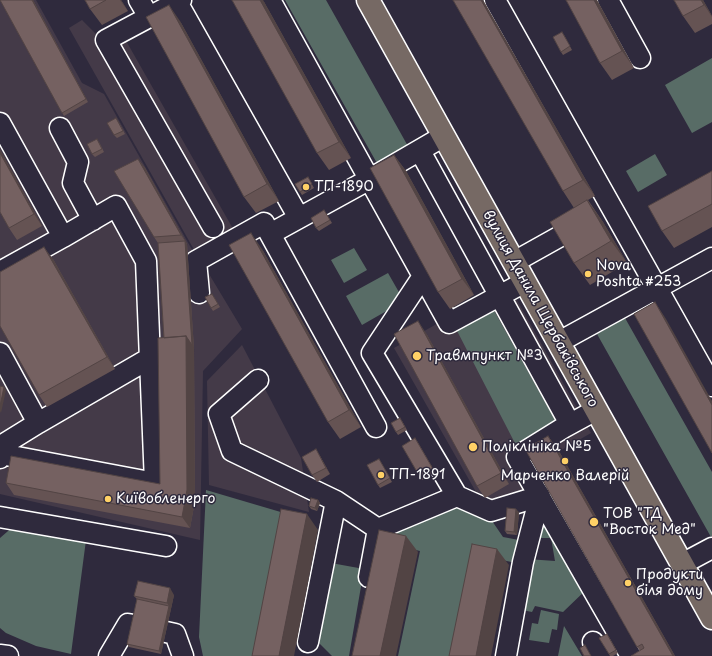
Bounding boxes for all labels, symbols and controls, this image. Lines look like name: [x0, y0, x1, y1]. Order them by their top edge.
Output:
place label: ТП-1890: [314, 179, 374, 195]
marker: ТП-1890: [301, 182, 311, 192]
street label: вулиця Данила Щербаківського: [479, 208, 601, 410]
place label: Nova Poshta #253: [596, 258, 681, 290]
marker: Nova Poshta #253: [583, 269, 593, 279]
place label: Травмпункт №3: [426, 348, 543, 364]
marker: Травмпункт №3: [411, 350, 423, 362]
place label: Поліклініка №5: [482, 439, 591, 455]
marker: Поліклініка №5: [467, 441, 479, 453]
marker: Марченко Валерій: [560, 456, 570, 466]
place label: ТП-1891: [389, 467, 445, 483]
place label: Марченко Валерій: [501, 468, 629, 484]
marker: ТП-1891: [376, 470, 386, 480]
place label: Київобленерго: [116, 491, 215, 507]
marker: Київобленерго: [103, 494, 113, 504]
place label: ТОВ "ТД "Восток Мед": [603, 506, 696, 538]
marker: ТОВ "ТД "Восток Мед": [588, 516, 600, 528]
place label: Продукти біля дому: [636, 567, 703, 600]
marker: Продукти біля дому: [623, 578, 633, 588]

